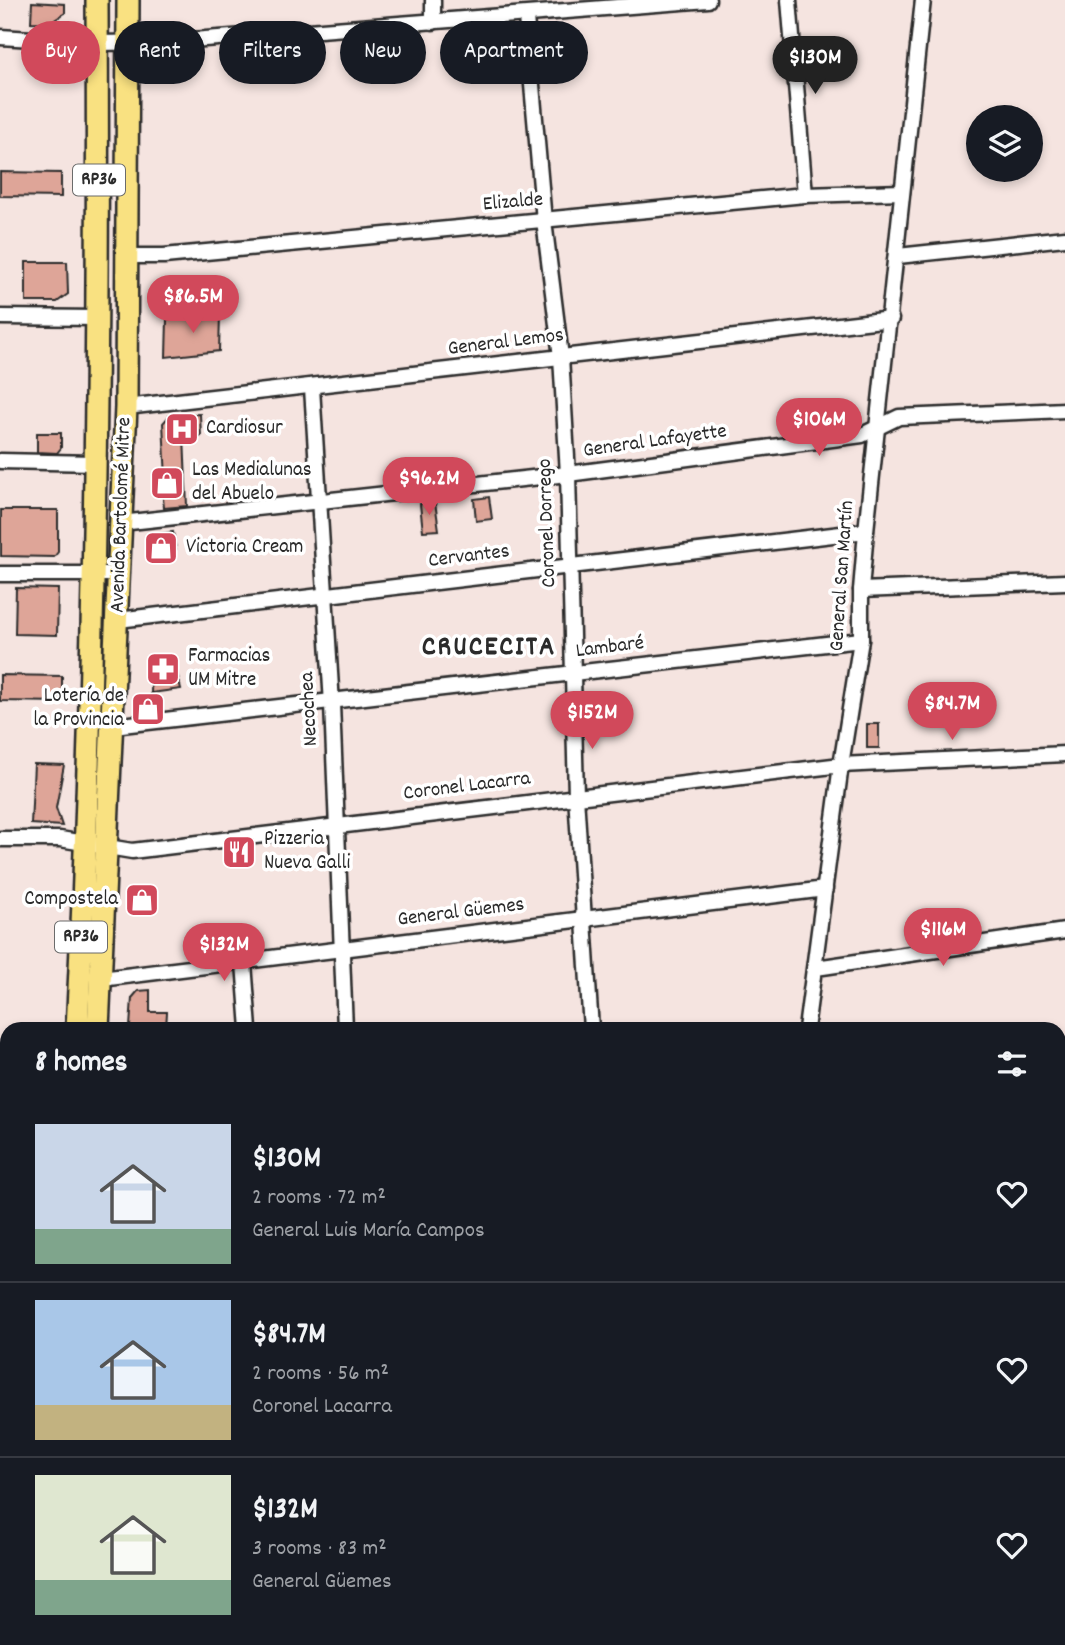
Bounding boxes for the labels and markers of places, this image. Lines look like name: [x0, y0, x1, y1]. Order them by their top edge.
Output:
pin: $130M: [766, 36, 864, 96]
pin: $86.5M: [136, 276, 250, 335]
pin: $106M: [770, 398, 868, 458]
hospital icon: Cardiosur: [163, 410, 201, 448]
place label: Cardiosur: [206, 414, 283, 444]
place label: Las Medialunas del Abuelo: [192, 456, 312, 510]
pin: $96.2M: [372, 458, 486, 517]
shop icon: Las Medialunas del Abuelo: [148, 464, 186, 502]
shop icon: Victoria Cream: [142, 529, 180, 567]
place label: Victoria Cream: [186, 533, 303, 563]
place label: Farmacias UM Mitre: [188, 642, 270, 696]
pharmacy icon: Farmacias UM Mitre: [144, 650, 182, 688]
place label: Lotería de la Provincia: [33, 682, 125, 736]
pin: $84.7M: [895, 682, 1009, 742]
shop icon: Lotería de la Provincia: [129, 690, 167, 728]
pin: $152M: [543, 692, 641, 751]
place label: Pizzeria Nueva Galli: [264, 825, 351, 879]
restaurant icon: Pizzeria Nueva Galli: [220, 833, 258, 871]
shop icon: Compostela: [123, 881, 161, 919]
place label: Compostela: [24, 885, 119, 915]
pin: $116M: [894, 908, 992, 968]
pin: $132M: [175, 923, 273, 983]

